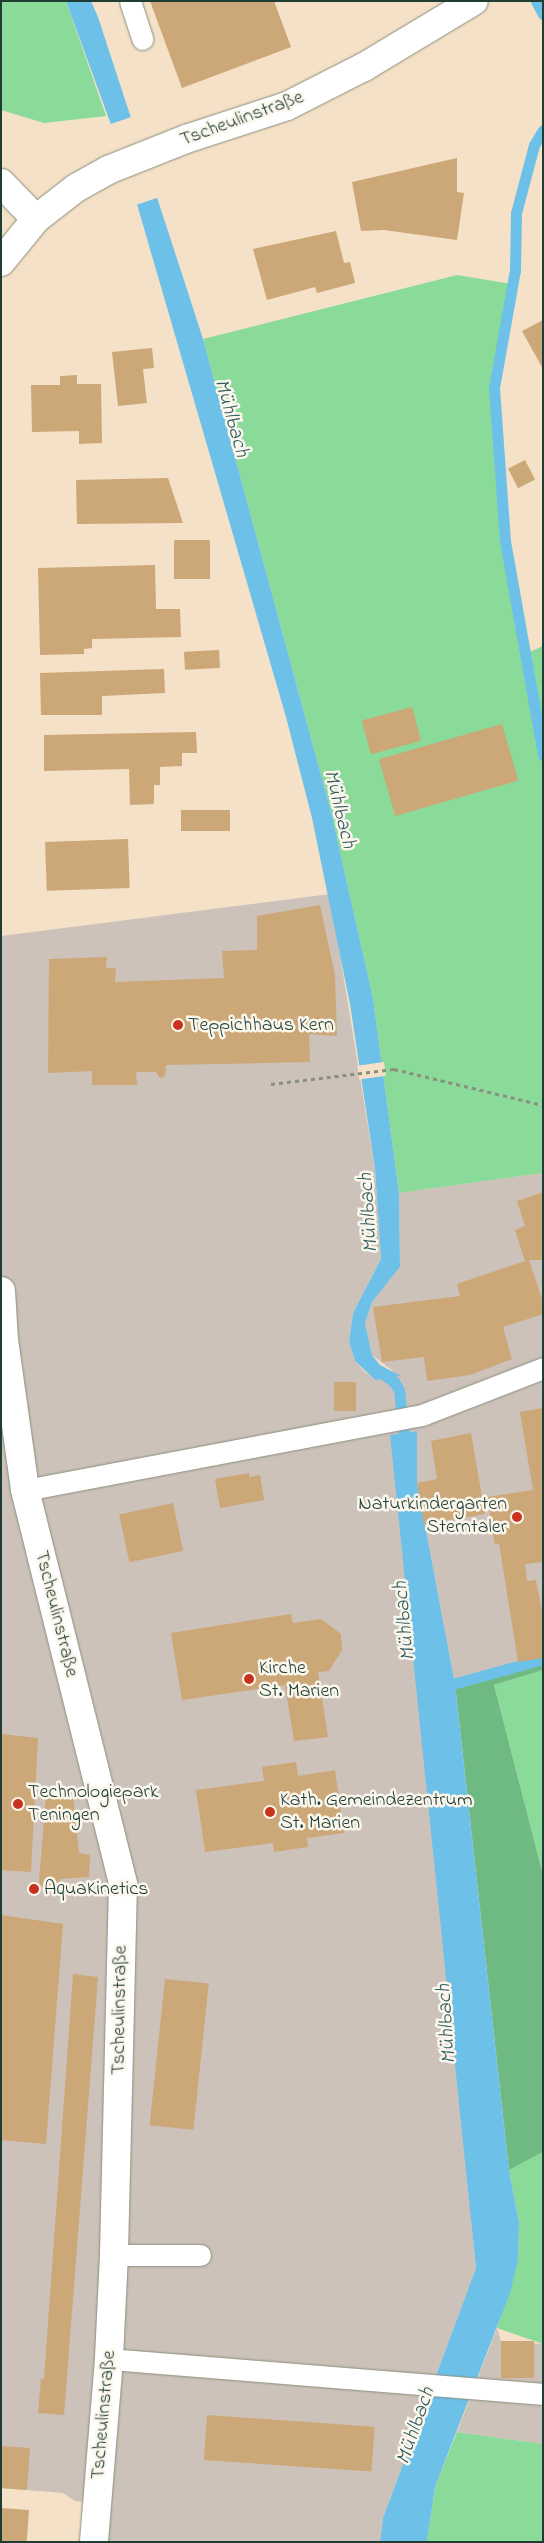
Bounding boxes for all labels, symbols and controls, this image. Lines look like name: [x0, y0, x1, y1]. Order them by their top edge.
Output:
street label: Tscheulinstraße: [177, 86, 307, 152]
water label: Mühlbach: [208, 376, 254, 460]
water label: Mühlbach: [317, 767, 361, 851]
place label: Teppichhaus Kern: [188, 1013, 334, 1037]
marker: Teppichhaus Kern: [172, 1019, 184, 1031]
water label: Mühlbach: [354, 1172, 384, 1254]
place label: Naturkindergarten Sterntaler: [358, 1493, 507, 1540]
marker: Naturkindergarten Sterntaler: [511, 1511, 523, 1523]
street label: Tscheulinstraße: [29, 1548, 83, 1680]
water label: Mühlbach: [388, 1580, 422, 1662]
place label: Kirche St. Marien: [259, 1656, 339, 1703]
marker: Kirche St. Marien: [243, 1673, 255, 1685]
place label: Technologiepark Teningen: [28, 1780, 158, 1827]
place label: Kath. Gemeindezentrum St. Marien: [280, 1788, 472, 1835]
marker: Technologiepark Teningen: [12, 1798, 24, 1810]
marker: Kath. Gemeindezentrum St. Marien: [264, 1806, 276, 1818]
place label: AquaKinetics: [44, 1877, 148, 1901]
marker: AquaKinetics: [28, 1883, 40, 1895]
street label: Tscheulinstraße: [107, 1945, 133, 2075]
water label: Mühlbach: [432, 1983, 462, 2065]
street label: Tscheulinstraße: [86, 2349, 122, 2481]
water label: Mühlbach: [391, 2384, 441, 2468]

